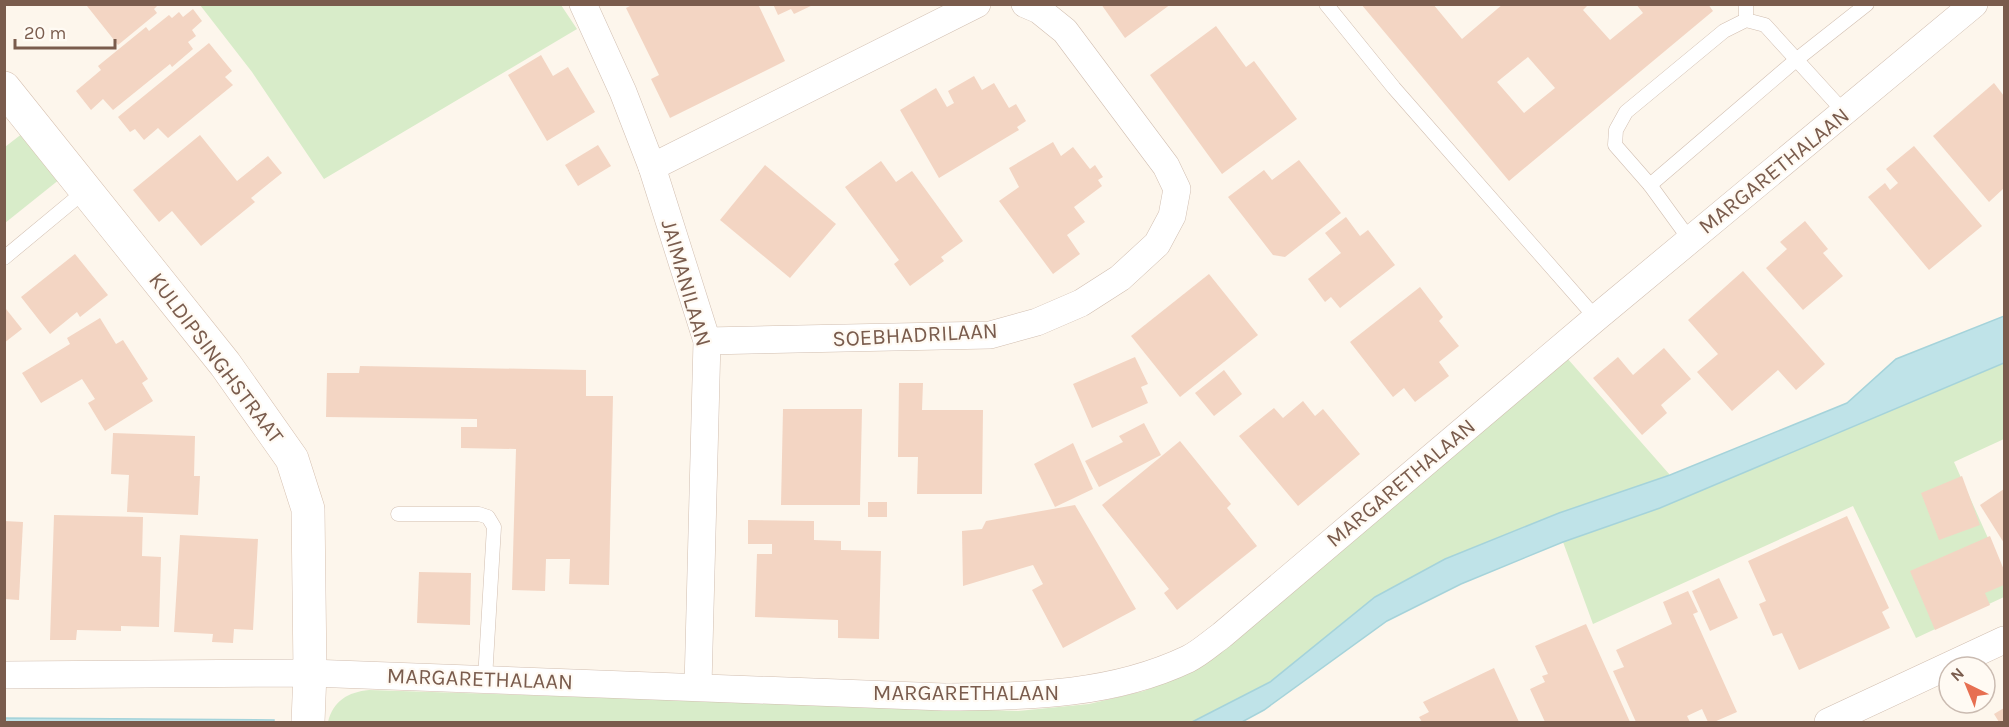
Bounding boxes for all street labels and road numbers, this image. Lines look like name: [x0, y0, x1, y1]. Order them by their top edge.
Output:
street label: MARGARETHALAAN: [1693, 102, 1855, 240]
street label: JAIMANILAAN: [655, 217, 717, 349]
street label: KULDIPSINGHSTRAAT: [143, 267, 289, 449]
street label: SOEBHADRILAAN: [832, 318, 998, 352]
street label: MARGARETHALAAN: [1321, 413, 1481, 553]
street label: MARGARETHALAAN: [386, 663, 574, 695]
street label: MARGARETHALAAN: [873, 680, 1059, 706]

